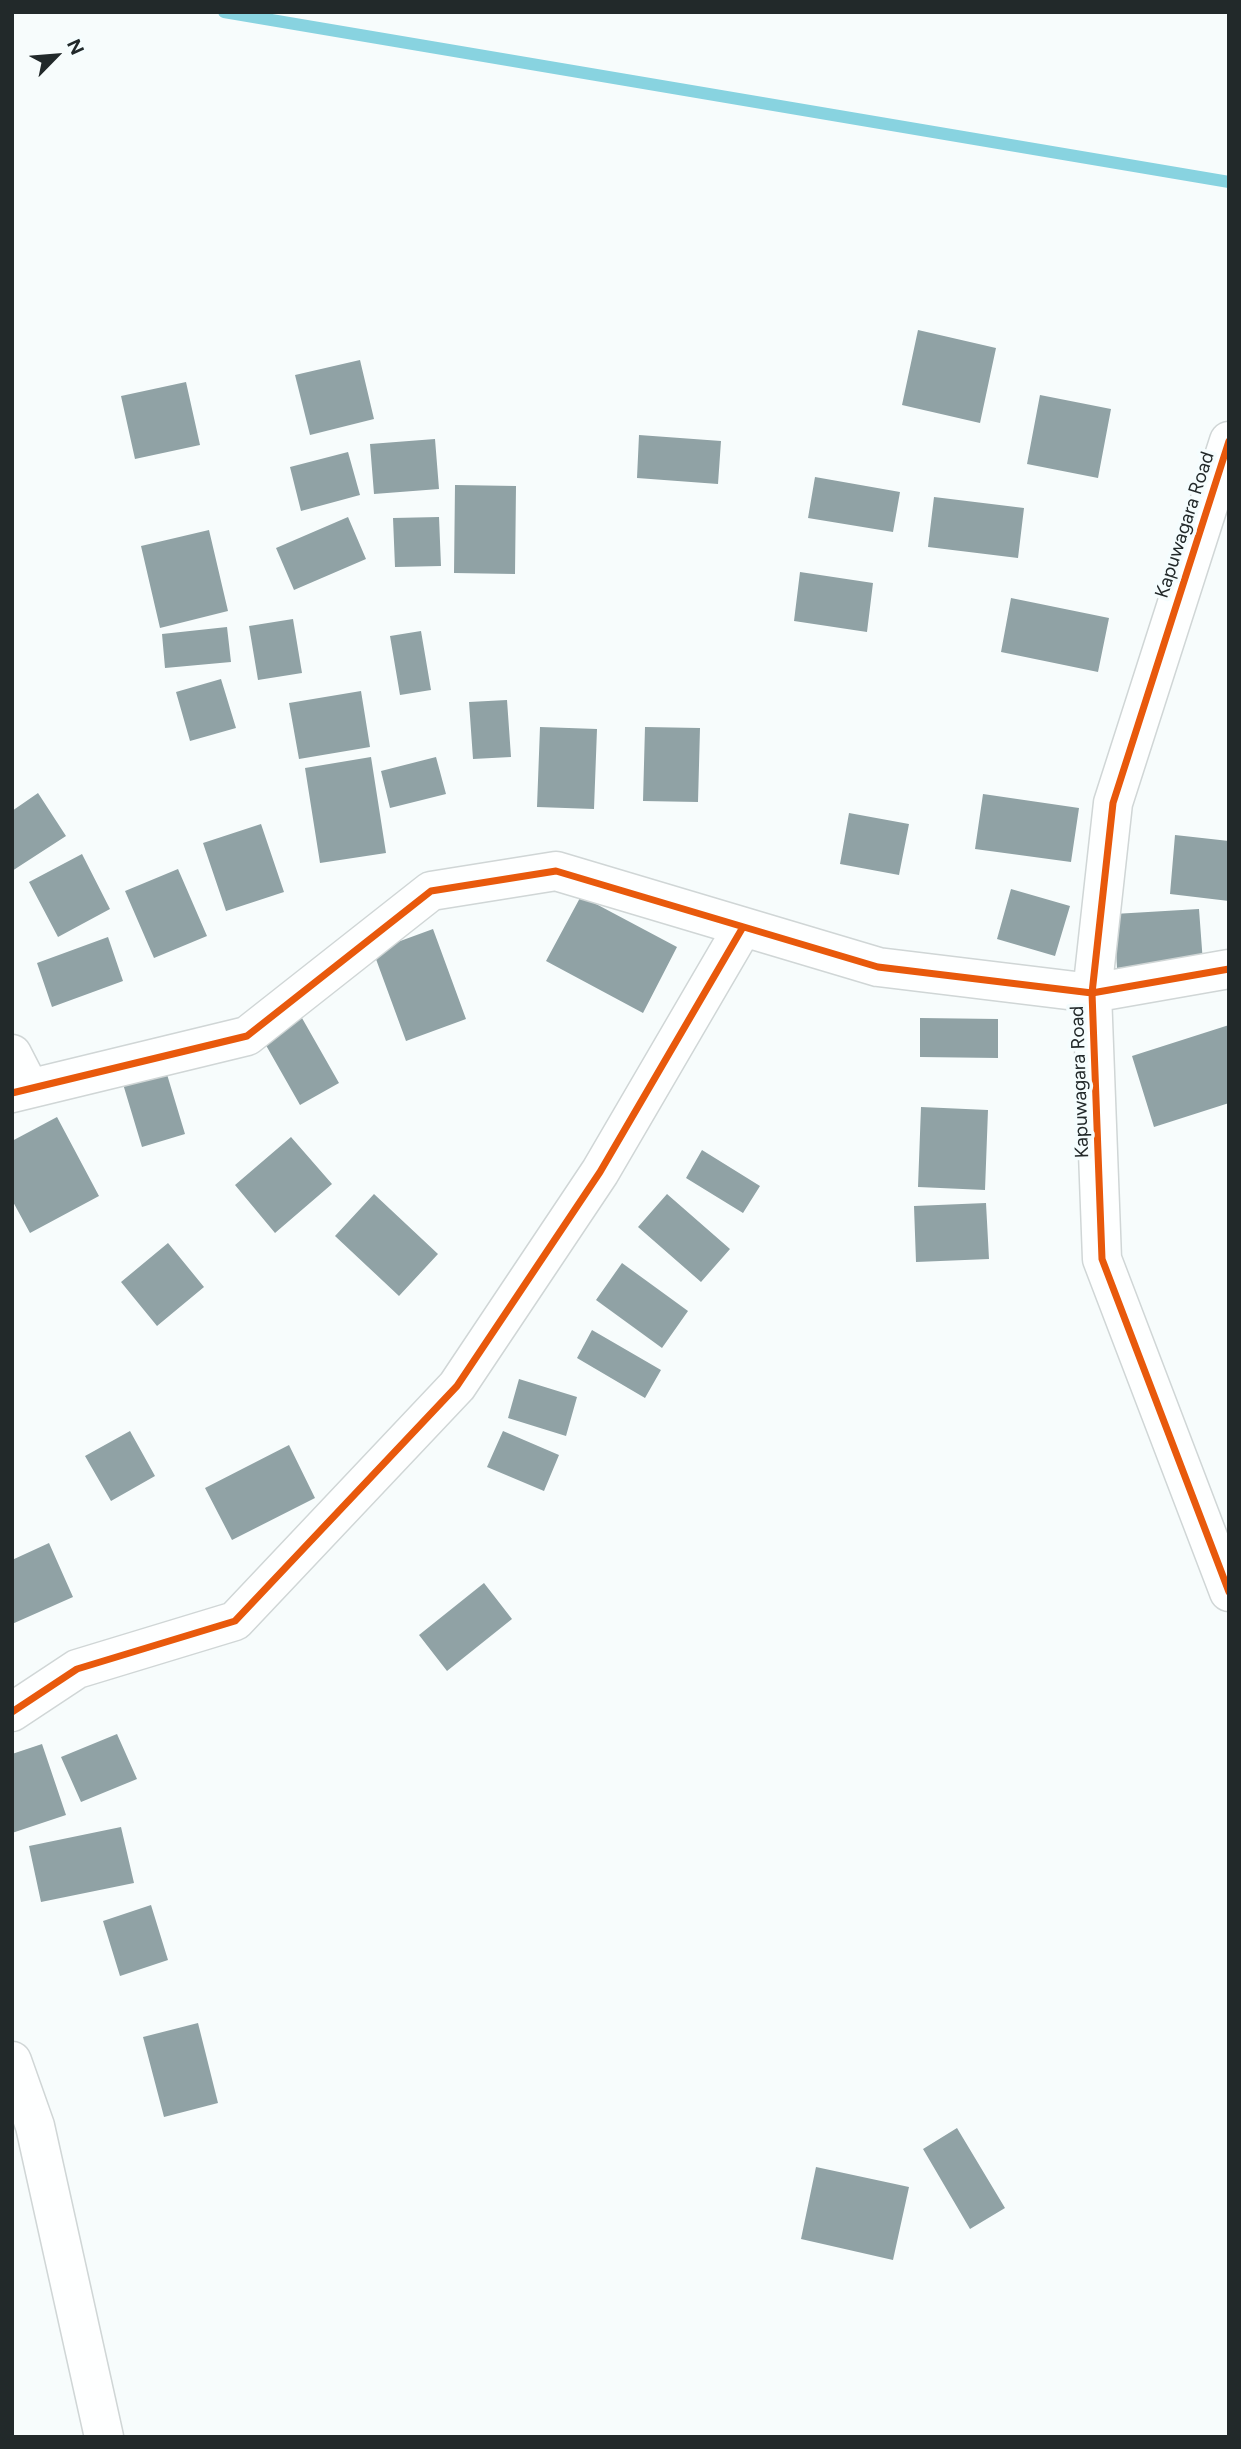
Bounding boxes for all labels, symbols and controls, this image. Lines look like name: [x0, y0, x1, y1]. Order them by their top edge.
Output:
north arrow: [21, 21, 91, 91]
text: N: [62, 35, 89, 58]
street label: Kapuwagara Road: [1151, 449, 1219, 601]
street label: Kapuwagara Road: [1066, 1005, 1094, 1159]

